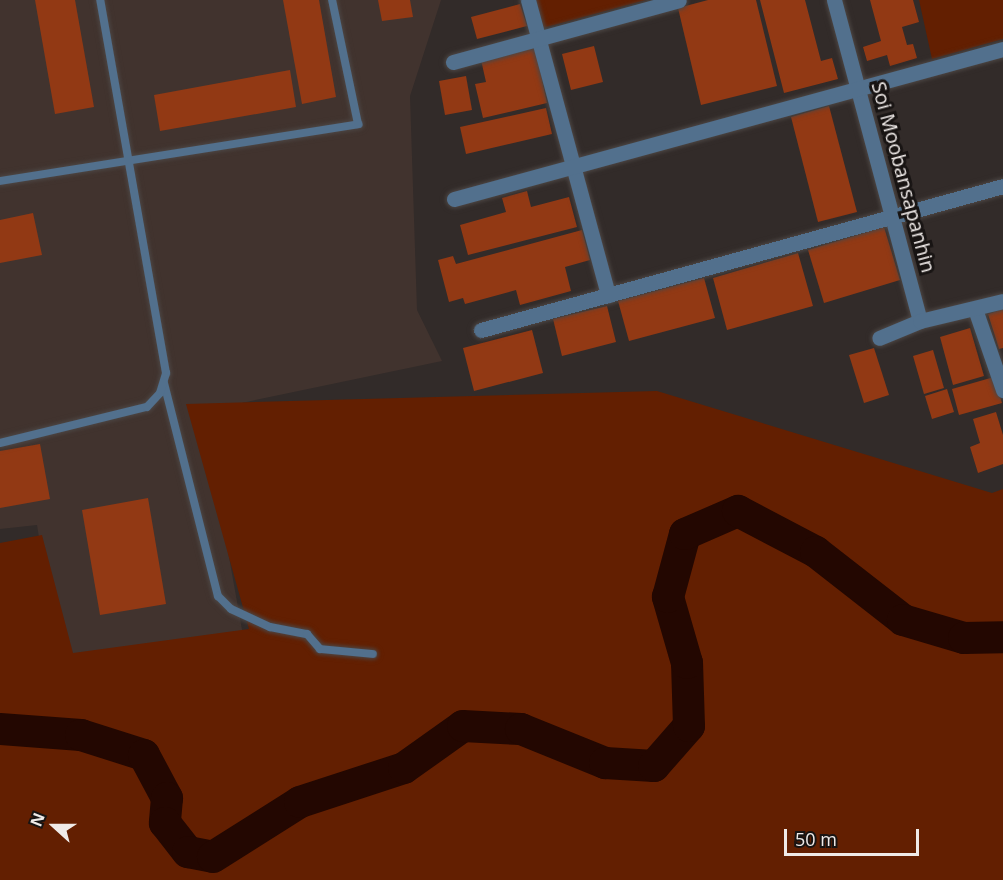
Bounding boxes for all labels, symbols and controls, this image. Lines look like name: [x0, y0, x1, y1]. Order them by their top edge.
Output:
street label: Soi Moobansapanhin: [867, 79, 941, 275]
north arrow: [24, 796, 84, 856]
text: N: [25, 810, 50, 830]
scale bar: [787, 817, 922, 855]
text: 50 m: [795, 827, 837, 851]

